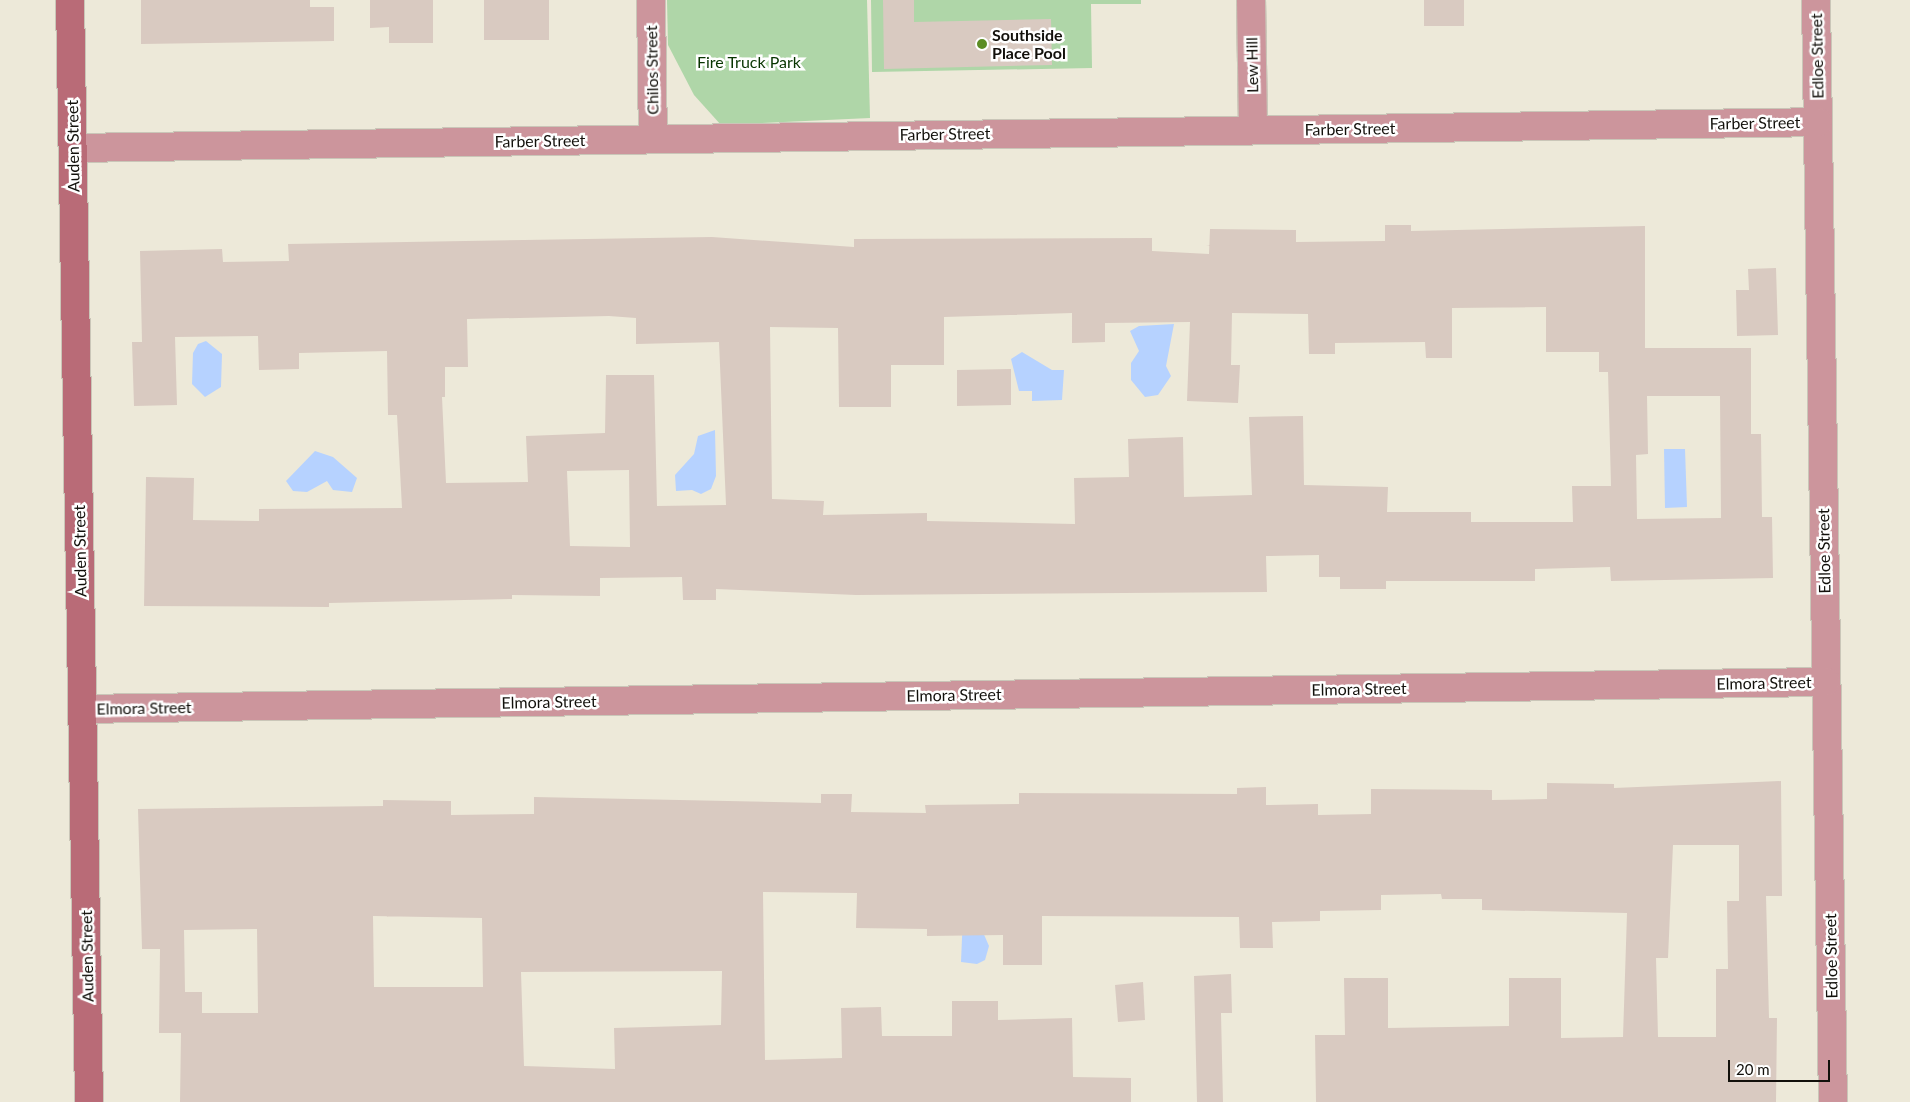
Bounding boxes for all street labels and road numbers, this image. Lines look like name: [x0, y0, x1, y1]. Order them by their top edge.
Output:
street label: Edloe Street: [1807, 13, 1827, 99]
street label: Chilos Street: [642, 25, 662, 115]
street label: Lew Hill: [1242, 37, 1262, 93]
street label: Auden Street: [63, 100, 83, 192]
street label: Farber Street: [1709, 113, 1801, 133]
street label: Farber Street: [1304, 119, 1396, 139]
street label: Farber Street: [899, 124, 991, 144]
street label: Farber Street: [494, 131, 586, 151]
street label: Auden Street: [70, 505, 90, 597]
street label: Edloe Street: [1814, 508, 1834, 594]
street label: Elmora Street: [1716, 673, 1812, 693]
street label: Elmora Street: [1311, 679, 1407, 699]
street label: Elmora Street: [906, 685, 1002, 705]
street label: Elmora Street: [501, 692, 597, 712]
street label: Elmora Street: [96, 698, 192, 718]
street label: Auden Street: [77, 910, 97, 1002]
street label: Edloe Street: [1821, 913, 1841, 999]

